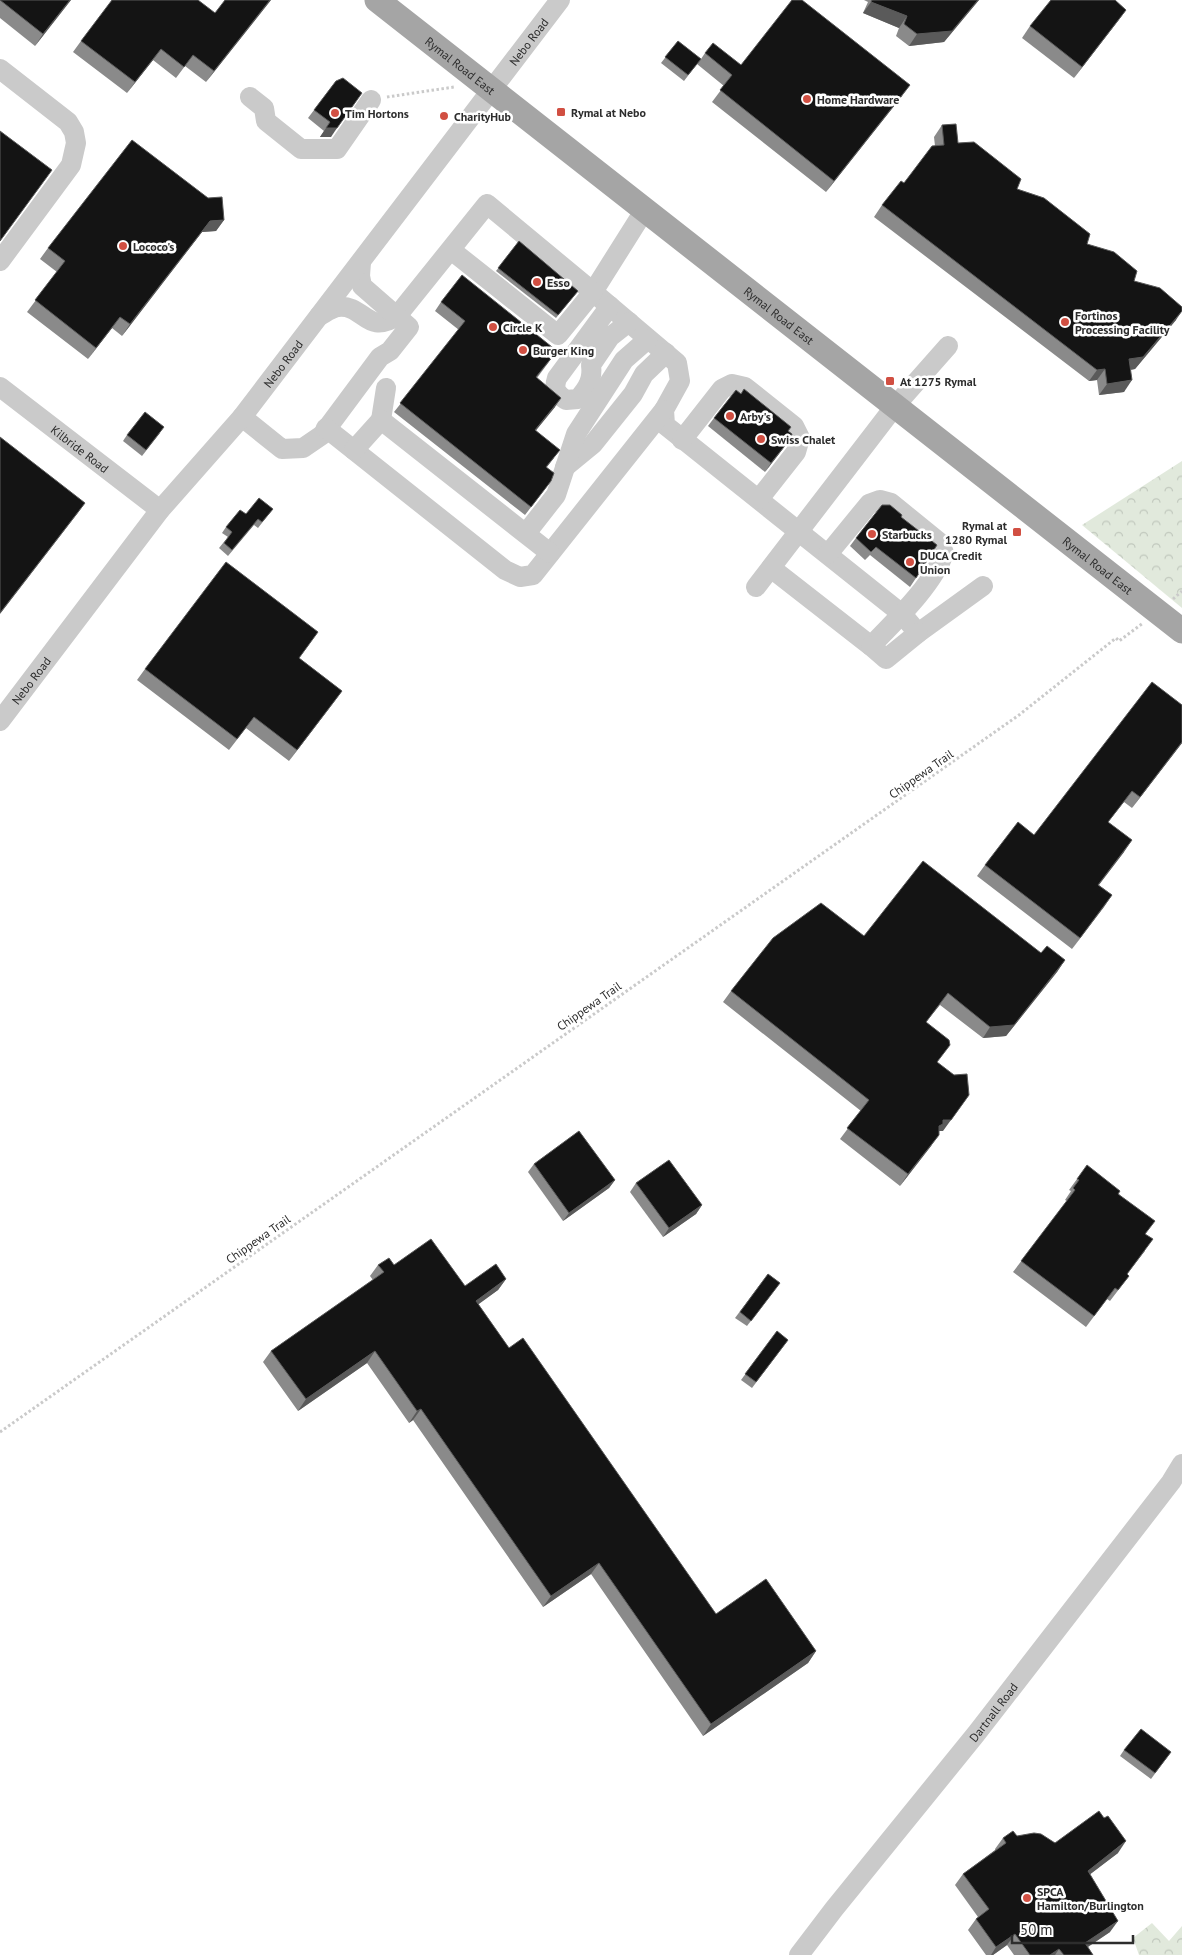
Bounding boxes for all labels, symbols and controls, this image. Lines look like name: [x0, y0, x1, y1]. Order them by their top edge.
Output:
street label: Nebo Road: [505, 15, 551, 68]
street label: Rymal Road East: [422, 33, 498, 98]
place label: Home Hardware: [817, 92, 899, 107]
marker: Home Hardware: [801, 93, 813, 105]
place label: Rymal at Nebo: [571, 105, 646, 120]
place label: Tim Hortons: [345, 106, 409, 121]
marker: Rymal at Nebo: [555, 106, 567, 118]
marker: Tim Hortons: [329, 107, 341, 119]
place label: CharityHub: [454, 109, 512, 124]
marker: CharityHub: [438, 110, 450, 122]
place label: Lococo's: [133, 239, 174, 254]
marker: Lococo's: [117, 240, 129, 252]
place label: Esso: [547, 275, 570, 290]
marker: Esso: [531, 276, 543, 288]
street label: Rymal Road East: [741, 283, 817, 347]
place label: Fortinos Processing Facility: [1075, 308, 1170, 337]
marker: Fortinos Processing Facility: [1059, 316, 1071, 328]
place label: Circle K: [503, 320, 543, 335]
marker: Circle K: [487, 321, 499, 333]
street label: Nebo Road: [260, 337, 306, 390]
place label: Burger King: [533, 343, 594, 358]
marker: Burger King: [517, 344, 529, 356]
place label: At 1275 Rymal: [900, 374, 977, 389]
marker: At 1275 Rymal: [884, 375, 896, 387]
place label: Arby's: [740, 409, 771, 424]
marker: Arby's: [724, 410, 736, 422]
street label: Kilbride Road: [48, 422, 112, 476]
place label: Swiss Chalet: [771, 432, 836, 447]
marker: Swiss Chalet: [755, 433, 767, 445]
place label: Rymal at 1280 Rymal: [945, 518, 1008, 547]
marker: Rymal at 1280 Rymal: [1011, 526, 1023, 538]
place label: Starbucks: [882, 527, 932, 542]
marker: Starbucks: [866, 528, 878, 540]
street label: Rymal Road East: [1060, 533, 1136, 597]
place label: DUCA Credit Union: [920, 548, 983, 577]
marker: DUCA Credit Union: [904, 556, 916, 568]
street label: Nebo Road: [8, 654, 54, 707]
street label: Chippewa Trail: [886, 746, 957, 802]
street label: Chippewa Trail: [554, 978, 625, 1034]
street label: Chippewa Trail: [223, 1211, 294, 1267]
street label: Dartnall Road: [965, 1679, 1021, 1745]
place label: SPCA Hamilton/Burlington: [1037, 1884, 1144, 1913]
marker: SPCA Hamilton/Burlington: [1021, 1892, 1033, 1904]
scale bar: [1012, 1912, 1133, 1944]
text: 50 m: [1020, 1920, 1053, 1939]

